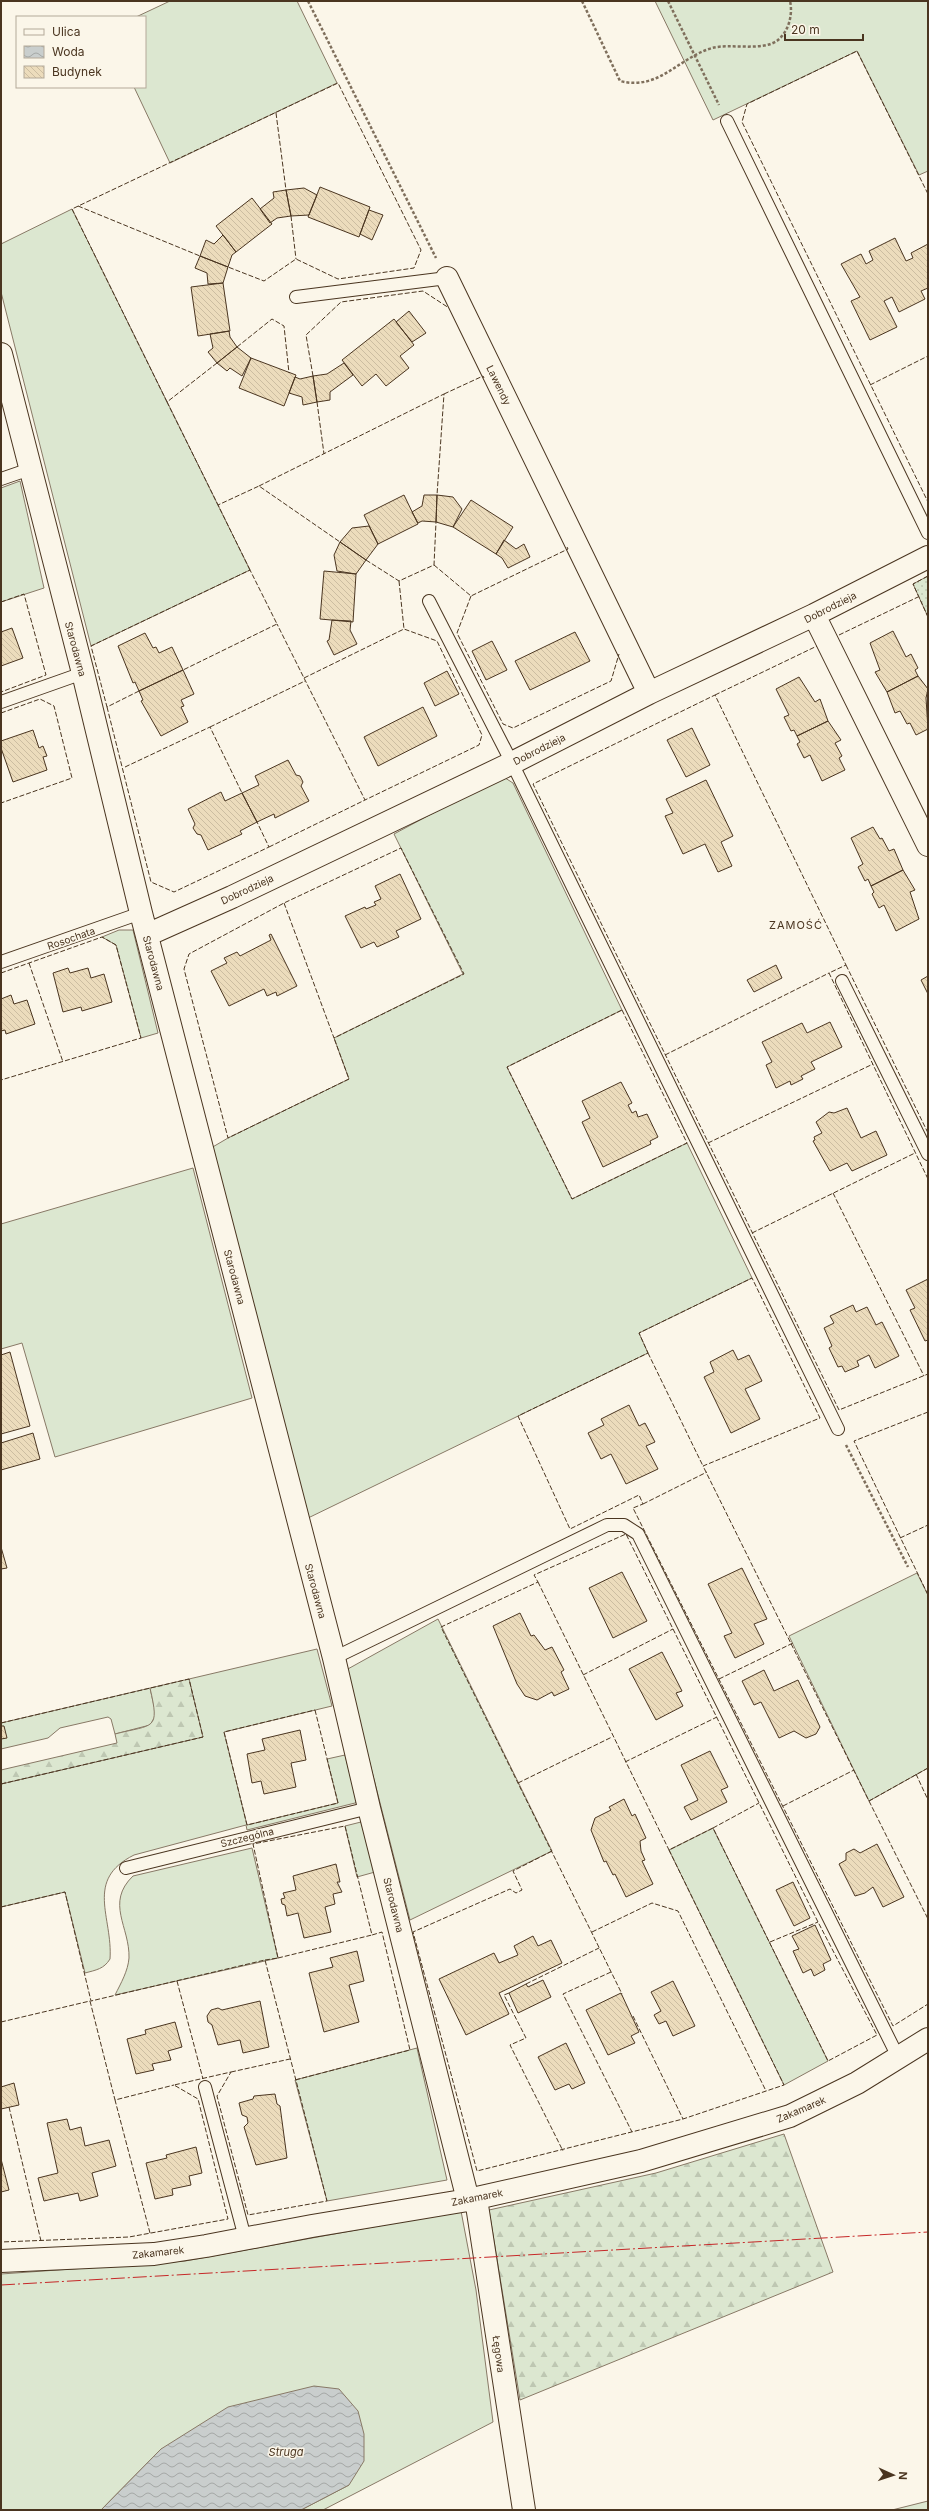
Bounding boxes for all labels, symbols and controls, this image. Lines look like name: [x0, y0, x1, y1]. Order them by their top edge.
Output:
legend: [16, 16, 146, 88]
scale bar: [785, 16, 863, 42]
text: 20 m: [791, 22, 820, 37]
text: Ulica: [52, 24, 80, 39]
text: Woda: [52, 44, 85, 59]
text: Budynek: [52, 64, 102, 79]
street label: Lawendy: [484, 363, 514, 407]
street label: Dobrodzieja: [802, 589, 858, 625]
street label: Starodawna: [63, 620, 89, 678]
street label: Dobrodzieja: [511, 731, 567, 767]
street label: Dobrodzieja: [219, 872, 275, 906]
district label: ZAMOŚĆ: [769, 918, 823, 932]
street label: Rosochata: [46, 924, 96, 952]
street label: Starodawna: [141, 934, 167, 992]
street label: Starodawna: [222, 1248, 248, 1306]
street label: Starodawna: [303, 1562, 329, 1620]
street label: Szczególna: [219, 1825, 275, 1849]
street label: Starodawna: [381, 1876, 407, 1934]
street label: Zakamarek: [775, 2093, 828, 2125]
street label: Zakamarek: [450, 2186, 504, 2208]
street label: Zakamarek: [131, 2243, 185, 2261]
street label: Łęgowa: [490, 2335, 508, 2373]
water label: Struga: [269, 2445, 304, 2459]
north arrow: [873, 2455, 913, 2495]
text: N: [896, 2471, 910, 2480]

